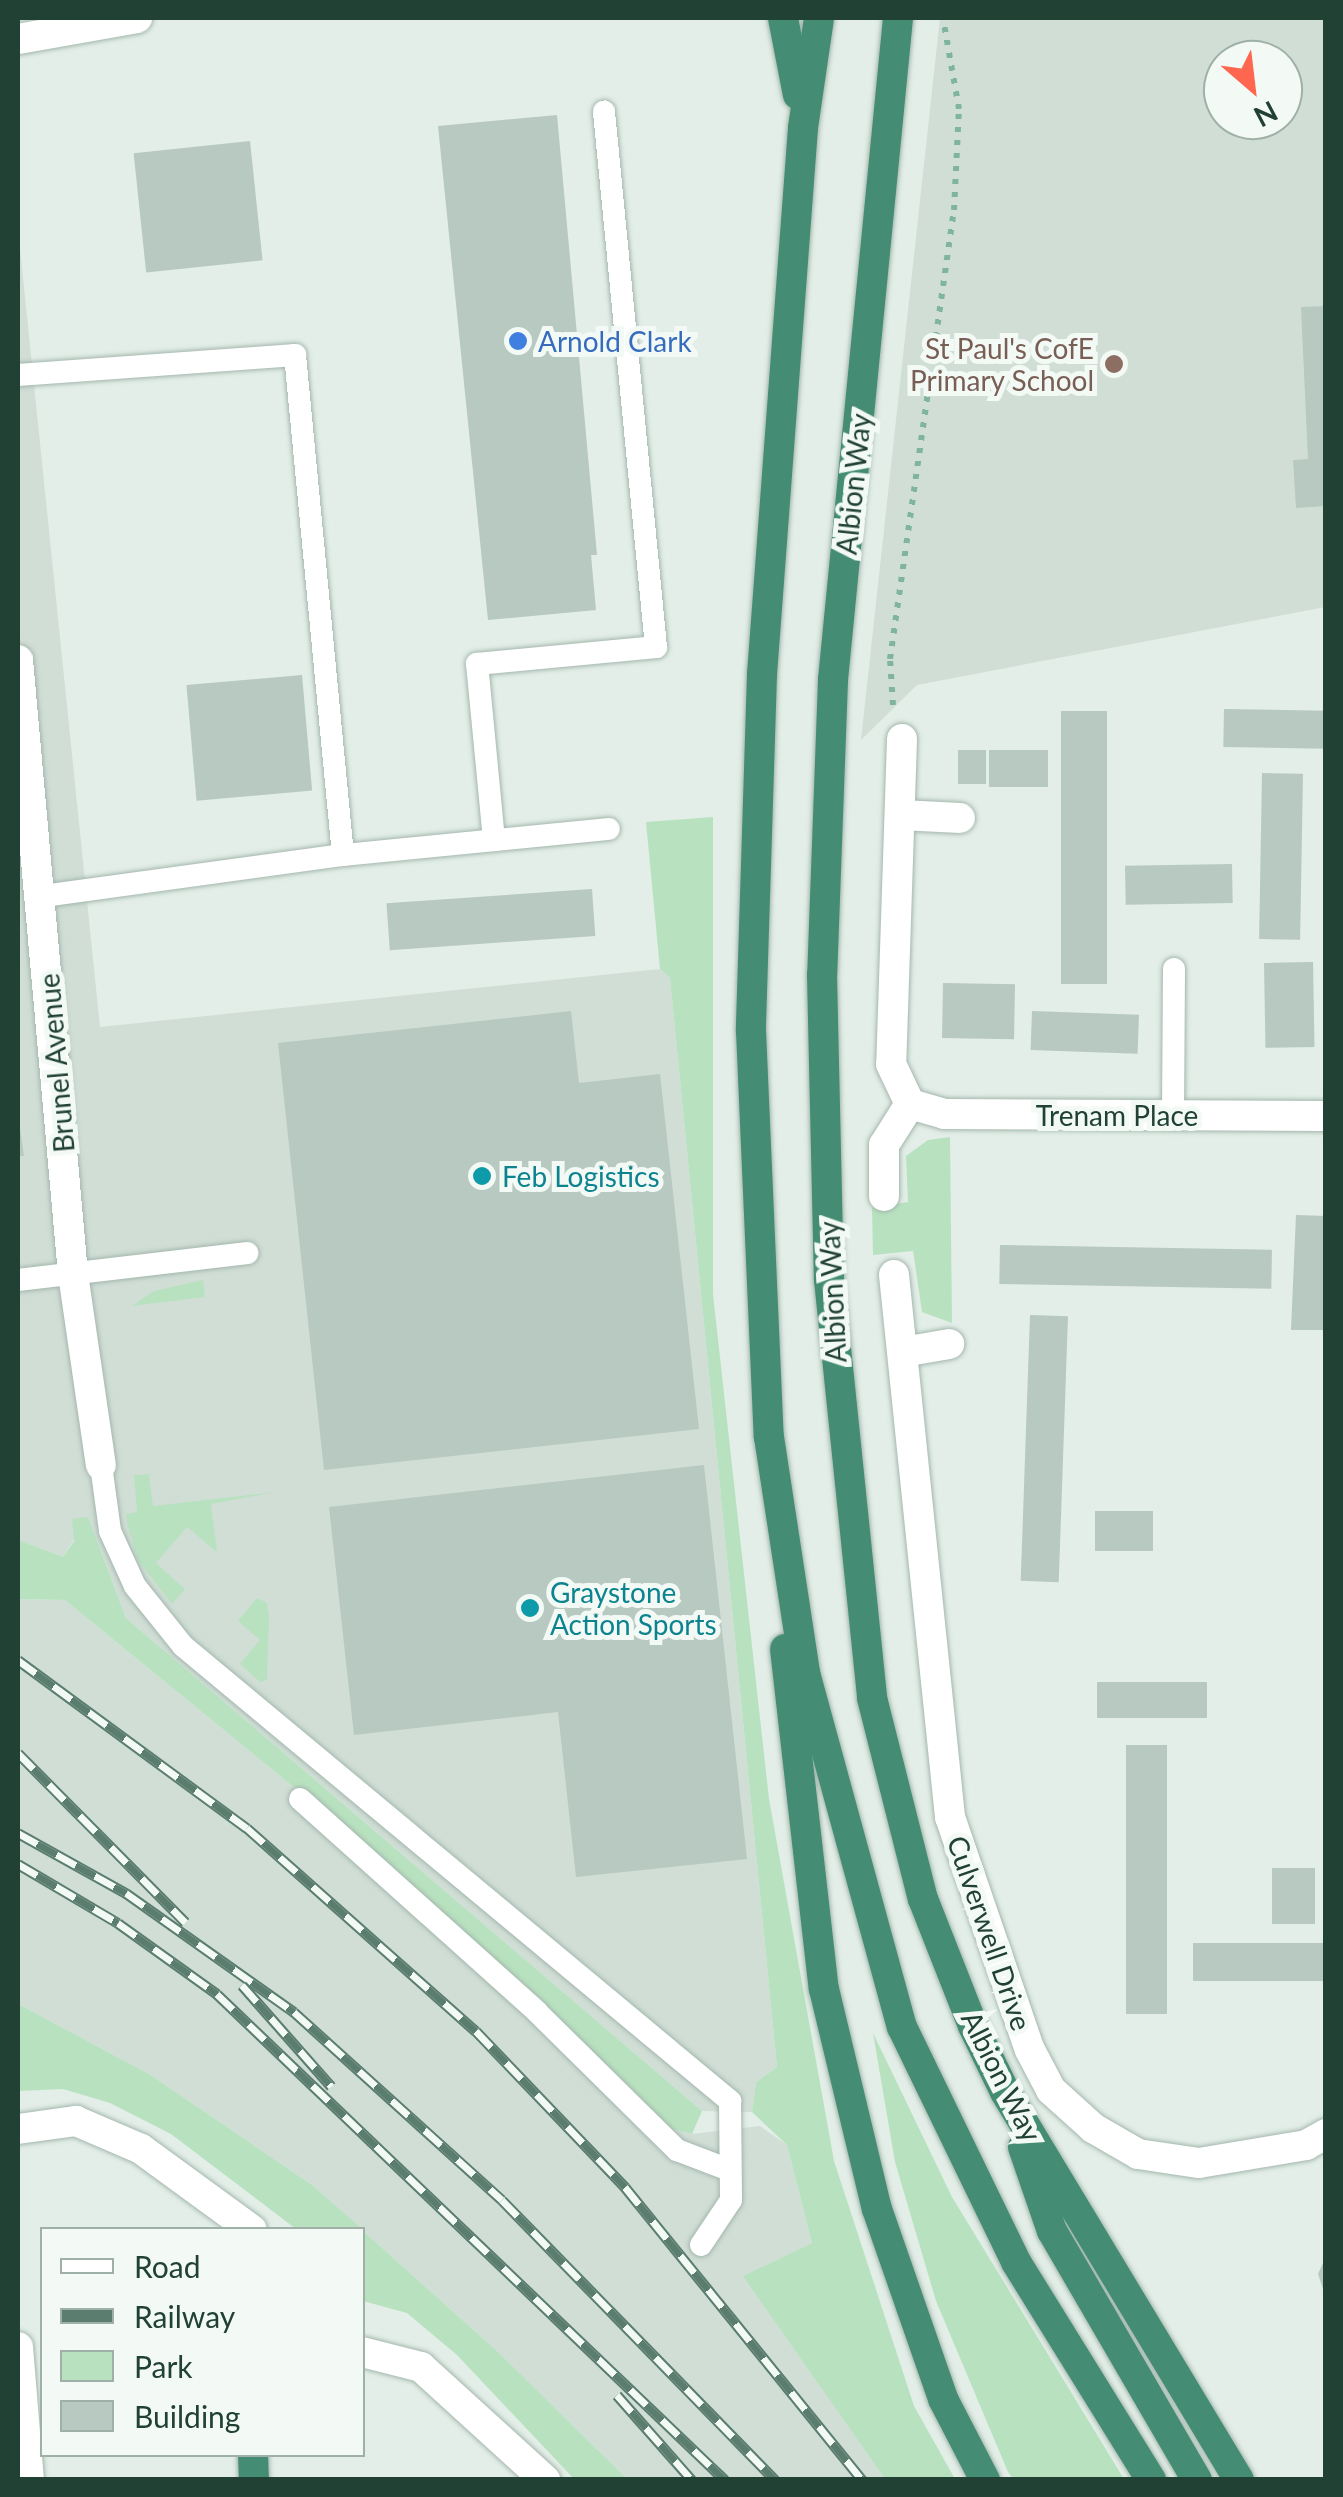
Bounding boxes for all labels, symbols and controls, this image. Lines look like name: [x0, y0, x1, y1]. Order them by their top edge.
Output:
north arrow: [1203, 40, 1303, 140]
text: N: [1249, 95, 1284, 135]
place label: Arnold Clark: [538, 324, 692, 358]
marker: Arnold Clark: [507, 330, 529, 352]
place label: St Paul's CofE Primary School: [909, 331, 1094, 397]
marker: St Paul's CofE Primary School: [1103, 353, 1125, 375]
street label: Albion Way: [829, 412, 877, 556]
street label: Brunel Avenue: [31, 972, 81, 1154]
street label: Trenam Place: [1036, 1098, 1198, 1132]
place label: Feb Logistics: [502, 1159, 660, 1193]
marker: Feb Logistics: [471, 1165, 493, 1187]
street label: Albion Way: [812, 1220, 852, 1364]
place label: Graystone Action Sports: [550, 1575, 717, 1641]
marker: Graystone Action Sports: [519, 1597, 541, 1619]
street label: Culverwell Drive: [941, 1831, 1039, 2035]
street label: Albion Way: [955, 2005, 1049, 2147]
legend: [40, 2227, 365, 2457]
text: Road: [134, 2248, 201, 2284]
text: Railway: [134, 2298, 235, 2334]
text: Park: [134, 2348, 193, 2384]
text: Building: [134, 2398, 240, 2434]

